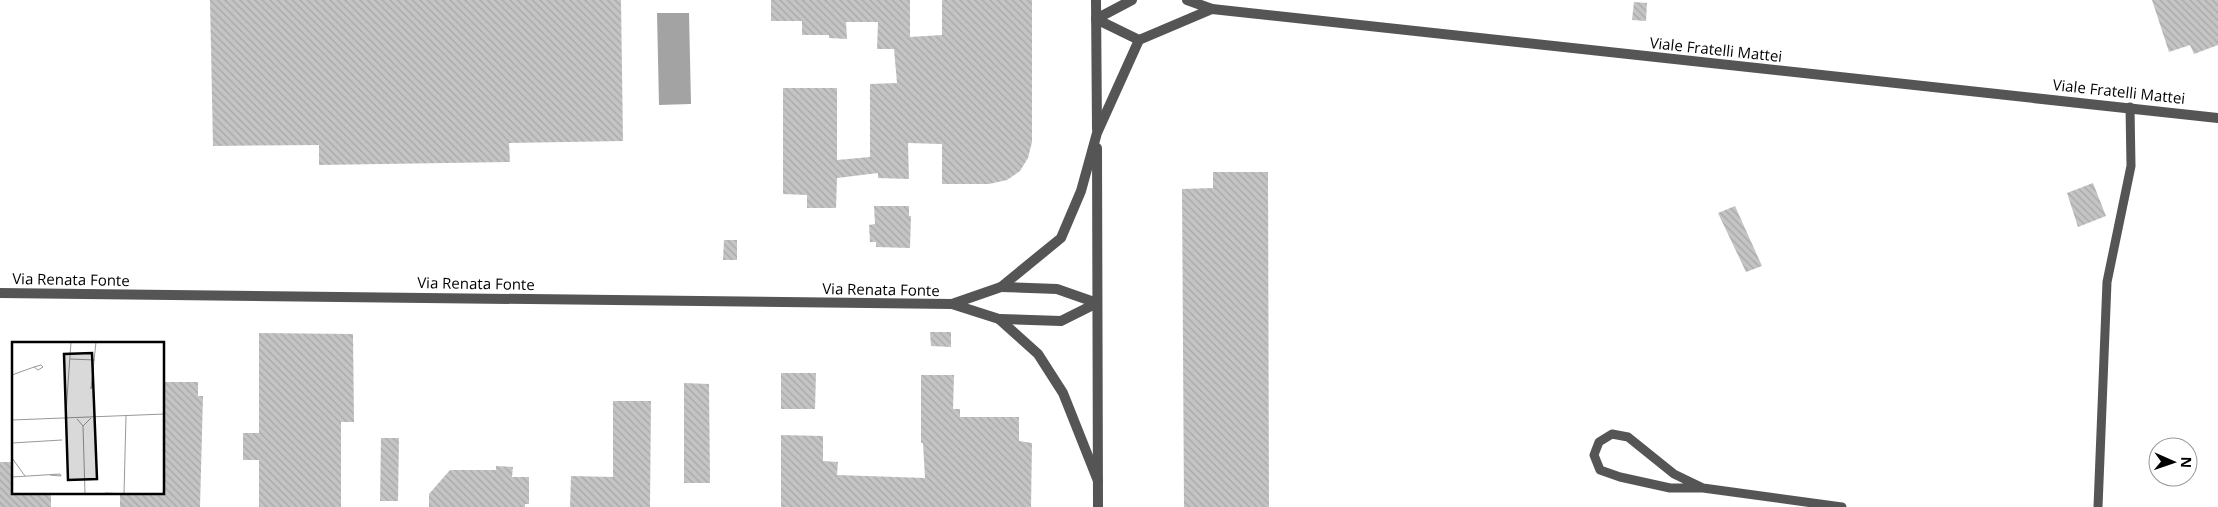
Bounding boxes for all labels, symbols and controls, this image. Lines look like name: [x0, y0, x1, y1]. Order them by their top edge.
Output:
street label: Viale Fratelli Mattei: [1649, 32, 1783, 66]
street label: Viale Fratelli Mattei: [2052, 74, 2186, 108]
street label: Via Renata Fonte: [12, 268, 130, 290]
street label: Via Renata Fonte: [417, 272, 535, 294]
street label: Via Renata Fonte: [822, 278, 940, 300]
inset map: [12, 342, 165, 494]
north arrow: [2148, 437, 2198, 487]
text: N: [2177, 456, 2196, 468]

